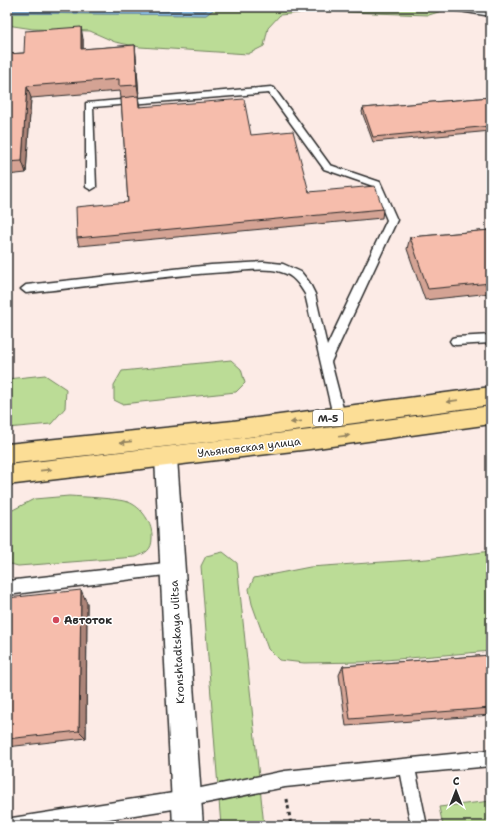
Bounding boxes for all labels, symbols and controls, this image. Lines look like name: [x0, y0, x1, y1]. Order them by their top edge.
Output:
one-way arrow: [446, 398, 458, 404]
road number: М-5: [313, 410, 343, 426]
one-way arrow: [290, 419, 302, 425]
one-way arrow: [338, 433, 350, 439]
street label: Ульяновская улица: [197, 434, 302, 461]
one-way arrow: [120, 438, 132, 445]
one-way arrow: [40, 467, 52, 474]
street label: Kronshtadtskaya ulitsa: [167, 580, 188, 704]
place label: Автоток: [64, 613, 112, 628]
marker: Автоток: [51, 615, 61, 625]
north arrow: [436, 771, 476, 811]
text: С: [453, 774, 460, 789]

